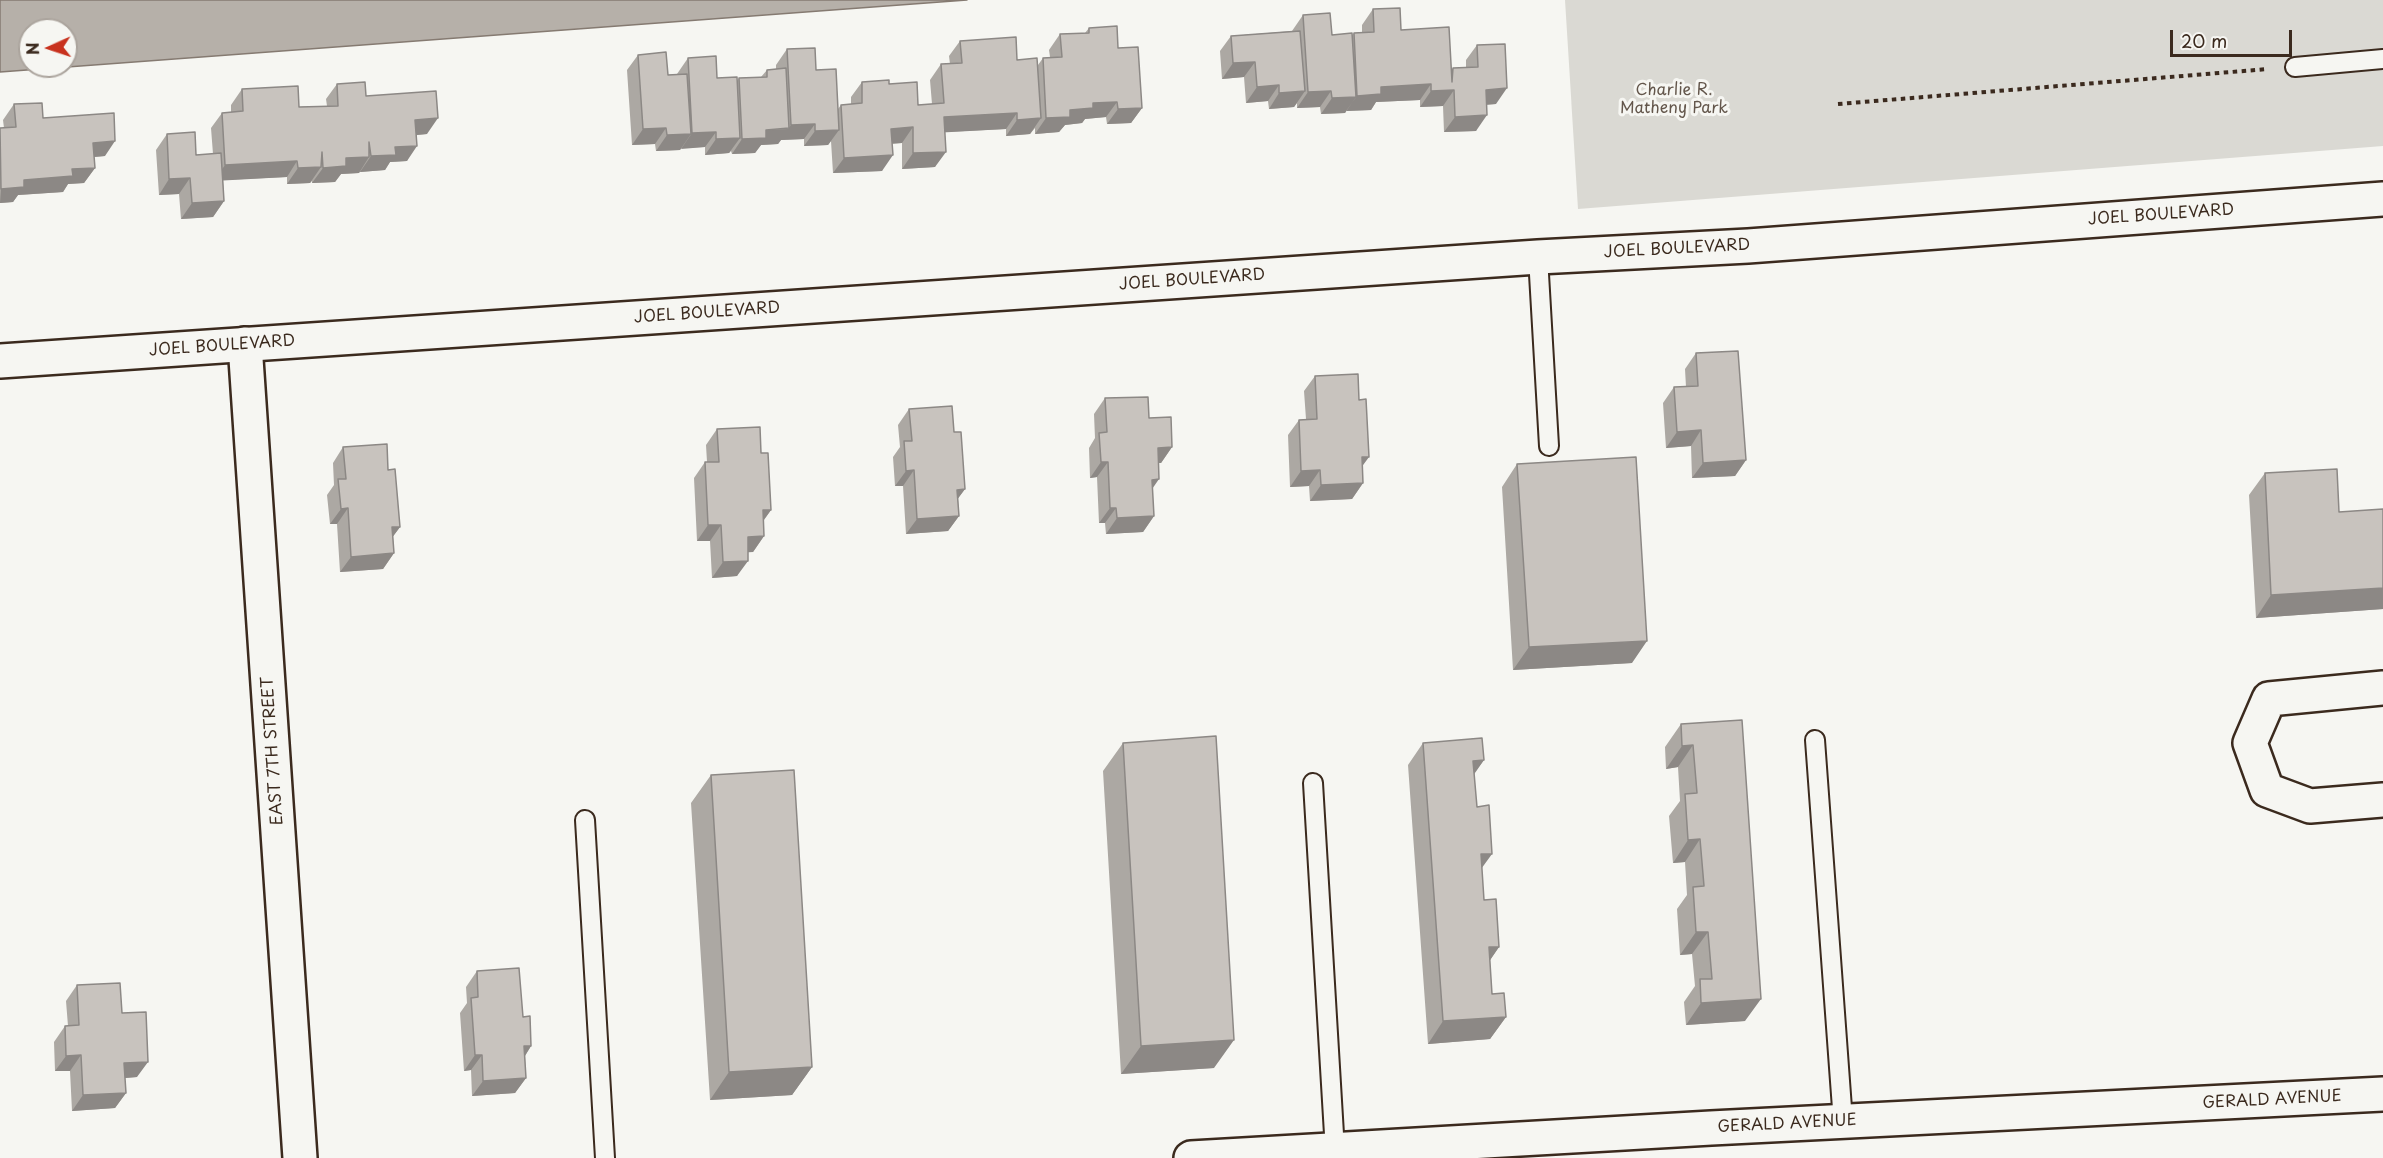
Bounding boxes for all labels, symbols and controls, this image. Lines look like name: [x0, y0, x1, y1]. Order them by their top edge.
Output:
north arrow: [18, 18, 78, 78]
scale bar: [2173, 18, 2294, 56]
text: 20 m: [2181, 27, 2227, 54]
text: N: [20, 42, 44, 56]
park label: Charlie R. Matheny Park: [1620, 81, 1728, 119]
street label: JOEL BOULEVARD: [2087, 200, 2235, 230]
street label: JOEL BOULEVARD: [1603, 236, 1751, 262]
street label: JOEL BOULEVARD: [1118, 265, 1266, 295]
street label: JOEL BOULEVARD: [633, 298, 781, 328]
street label: JOEL BOULEVARD: [148, 331, 296, 361]
street label: EAST 7TH STREET: [258, 676, 288, 826]
street label: GERALD AVENUE: [2202, 1087, 2342, 1113]
street label: GERALD AVENUE: [1717, 1111, 1857, 1137]

